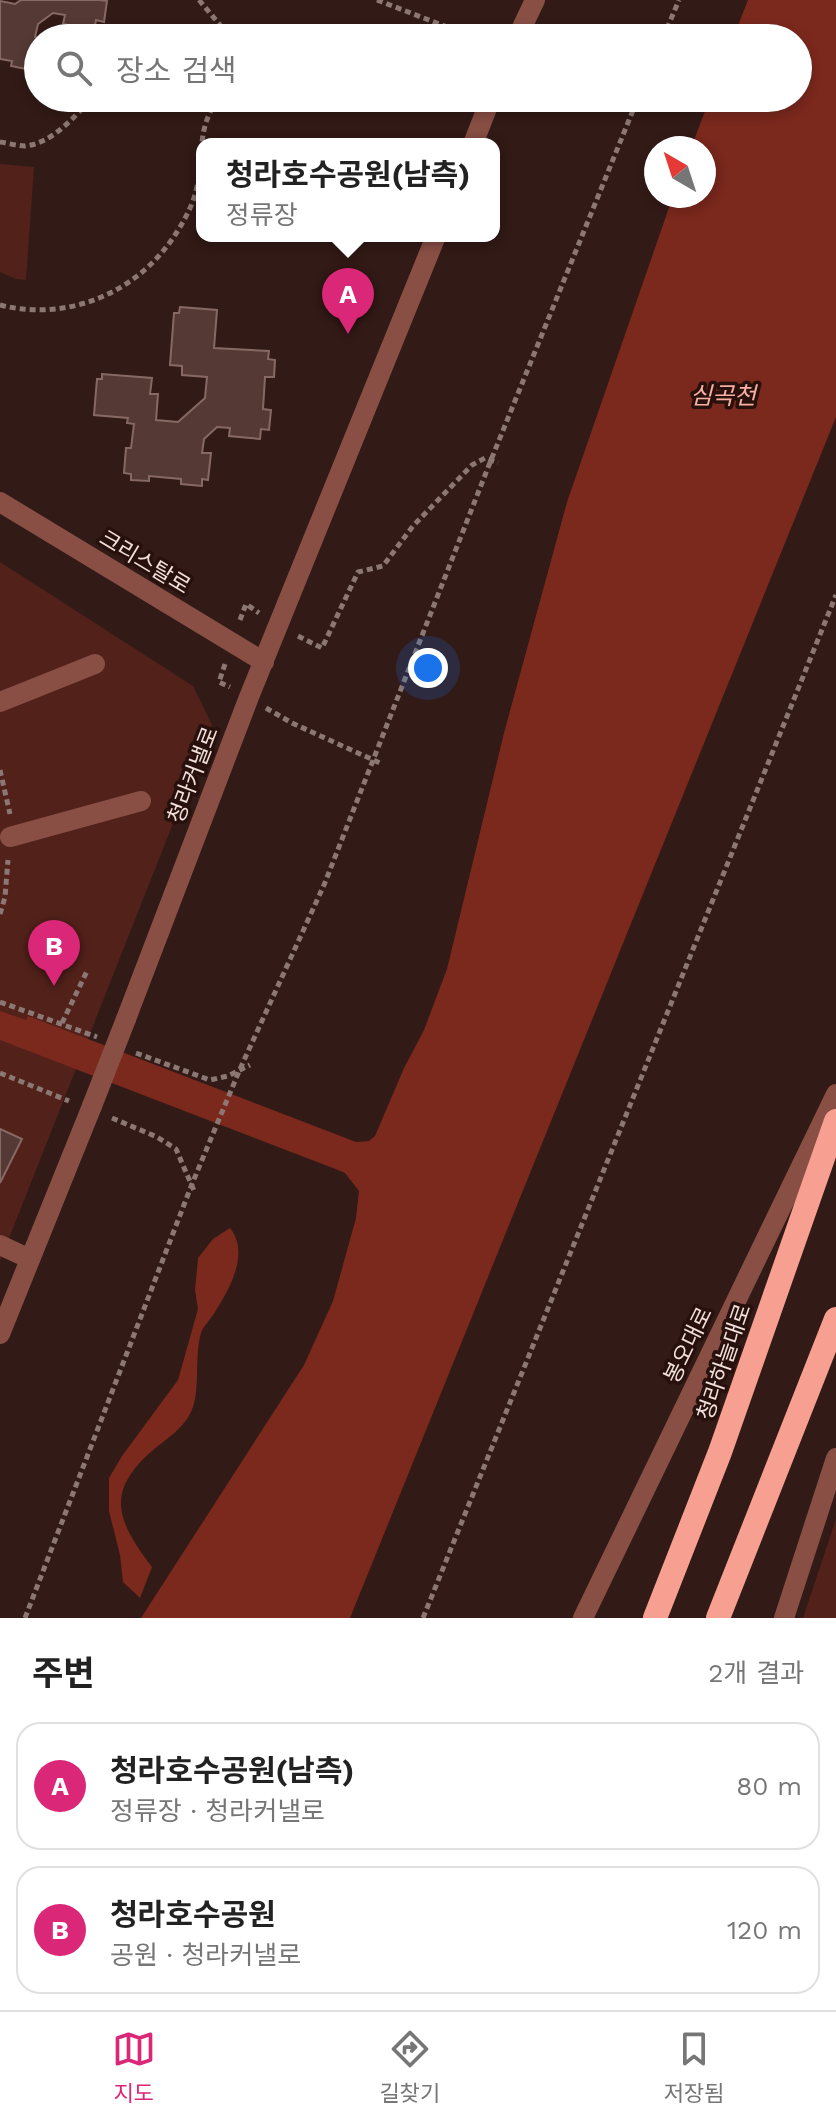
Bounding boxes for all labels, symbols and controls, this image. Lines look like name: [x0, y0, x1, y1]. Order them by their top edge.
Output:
search box: [24, 24, 812, 112]
icon: search: [52, 46, 96, 90]
text: 장소 검색: [116, 53, 237, 88]
north arrow: [644, 136, 716, 208]
popup: [196, 138, 500, 242]
text: 청라호수공원(남측): [226, 157, 470, 192]
text: 정류장: [226, 200, 298, 230]
pin: A: [322, 268, 374, 334]
water label: 심곡천: [690, 382, 759, 410]
street label: 크리스탈로: [95, 525, 195, 599]
your location: [408, 648, 448, 688]
street label: 청라커낼로: [163, 723, 223, 827]
pin: B: [28, 920, 80, 986]
street label: 청라하늘대로: [692, 1301, 756, 1423]
street label: 봉오대로: [659, 1303, 717, 1387]
text: 주변: [32, 1653, 95, 1693]
text: 2개 결과: [708, 1658, 804, 1688]
text: 청라호수공원(남측): [110, 1753, 354, 1788]
text: A: [51, 1771, 69, 1801]
text: 80 m: [736, 1771, 802, 1801]
text: 정류장 · 청라커낼로: [110, 1796, 325, 1826]
text: 청라호수공원: [110, 1897, 276, 1932]
text: B: [51, 1915, 69, 1945]
text: 120 m: [727, 1915, 802, 1945]
text: 공원 · 청라커낼로: [110, 1940, 301, 1970]
tab: 지도: [112, 2027, 156, 2107]
tab: 길찾기: [379, 2027, 440, 2107]
tab: 저장됨: [663, 2027, 724, 2107]

